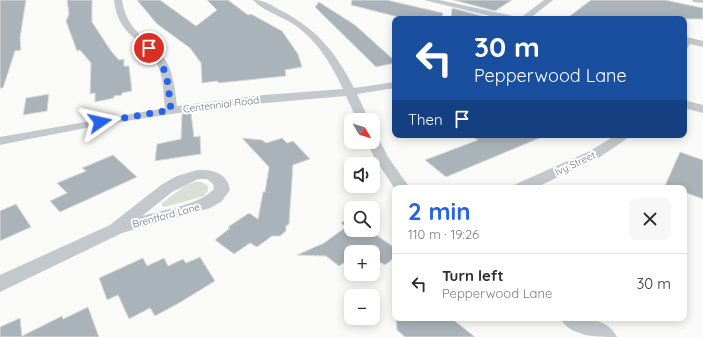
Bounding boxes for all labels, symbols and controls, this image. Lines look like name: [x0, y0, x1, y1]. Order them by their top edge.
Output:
text: 30 m: [474, 29, 540, 64]
pin: [132, 31, 166, 65]
icon: left: [408, 32, 460, 84]
icon: arrive: [138, 37, 160, 59]
text: Pepperwood Lane: [474, 64, 627, 87]
street label: Centennial Road: [182, 93, 260, 116]
position arrow: [79, 101, 121, 143]
icon: arrive: [451, 108, 473, 130]
text: Then: [408, 110, 443, 129]
north arrow: [344, 113, 380, 149]
map controls: [344, 113, 380, 325]
street label: Ivy Street: [553, 148, 598, 179]
button: sound: [344, 157, 380, 193]
text: 2 min: [408, 196, 470, 226]
button: close: [629, 198, 671, 240]
street label: Brentford Lane: [131, 200, 202, 231]
button: search: [344, 201, 380, 237]
text: 110 m · 19:26: [408, 226, 479, 242]
button: +: [344, 245, 380, 281]
text: Turn left: [442, 266, 504, 285]
icon: left: [408, 273, 430, 295]
text: 30 m: [636, 274, 671, 293]
text: Pepperwood Lane: [442, 285, 552, 301]
button: −: [344, 289, 380, 325]

